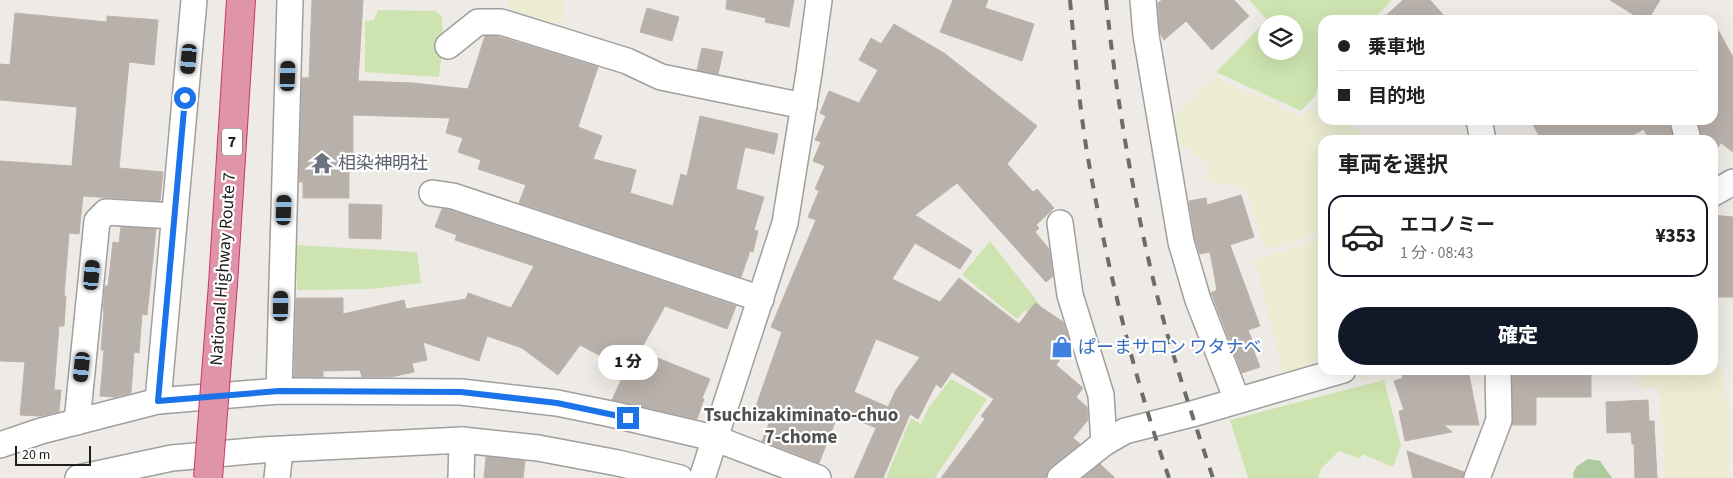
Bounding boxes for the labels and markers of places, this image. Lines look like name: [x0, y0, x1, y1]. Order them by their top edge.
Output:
temple icon: 相染神明社: [309, 150, 335, 176]
place label: 相染神明社: [338, 151, 428, 176]
shop icon: ぱーまサロン ワタナベ: [1049, 334, 1075, 360]
place label: ぱーまサロン ワタナベ: [1078, 335, 1262, 360]

